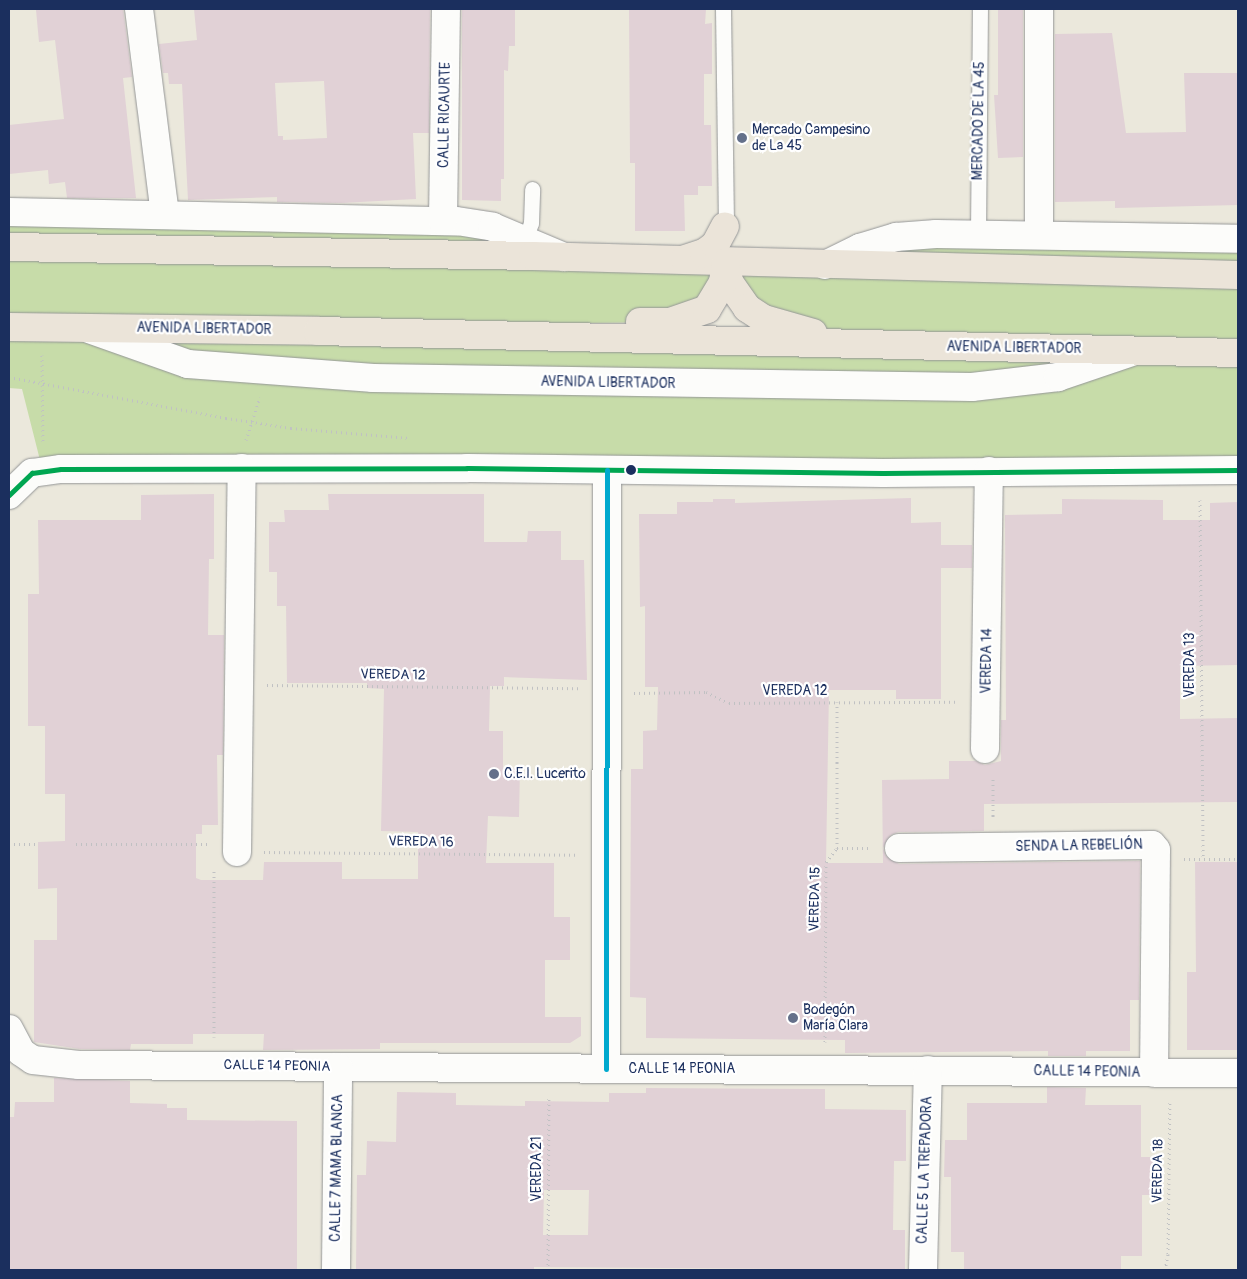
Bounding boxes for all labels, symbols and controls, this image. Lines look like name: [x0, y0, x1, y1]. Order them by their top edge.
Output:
street label: CALLE RICAURTE: [436, 62, 454, 168]
street label: MERCADO DE LA 45: [970, 62, 988, 180]
place label: Mercado Campesino de La 45: [752, 122, 870, 154]
marker: Mercado Campesino de La 45: [736, 132, 748, 144]
street label: AVENIDA LIBERTADOR: [136, 319, 272, 339]
street label: AVENIDA LIBERTADOR: [946, 338, 1082, 358]
street label: AVENIDA LIBERTADOR: [540, 373, 676, 393]
unlabelled marker: [626, 465, 636, 475]
street label: VEREDA 14: [978, 628, 996, 694]
street label: VEREDA 13: [1182, 632, 1198, 698]
street label: VEREDA 12: [360, 666, 426, 684]
street label: VEREDA 12: [762, 683, 828, 699]
place label: C.E.I. Lucerito: [504, 766, 586, 782]
marker: C.E.I. Lucerito: [488, 768, 500, 780]
street label: VEREDA 16: [388, 833, 454, 851]
street label: SENDA LA REBELIÓN: [1015, 836, 1143, 856]
street label: VEREDA 15: [806, 866, 824, 932]
place label: Bodegón María Clara: [803, 1002, 868, 1034]
marker: Bodegón María Clara: [787, 1012, 799, 1024]
street label: CALLE 14 PEONIA: [223, 1057, 331, 1075]
street label: CALLE 14 PEONIA: [629, 1061, 735, 1077]
street label: CALLE 14 PEONIA: [1033, 1063, 1141, 1081]
street label: CALLE 7 MAMA BLANCA: [327, 1094, 347, 1242]
street label: CALLE 5 LA TREPADORA: [914, 1096, 936, 1244]
street label: VEREDA 21: [529, 1136, 545, 1202]
street label: VEREDA 18: [1149, 1139, 1167, 1203]

